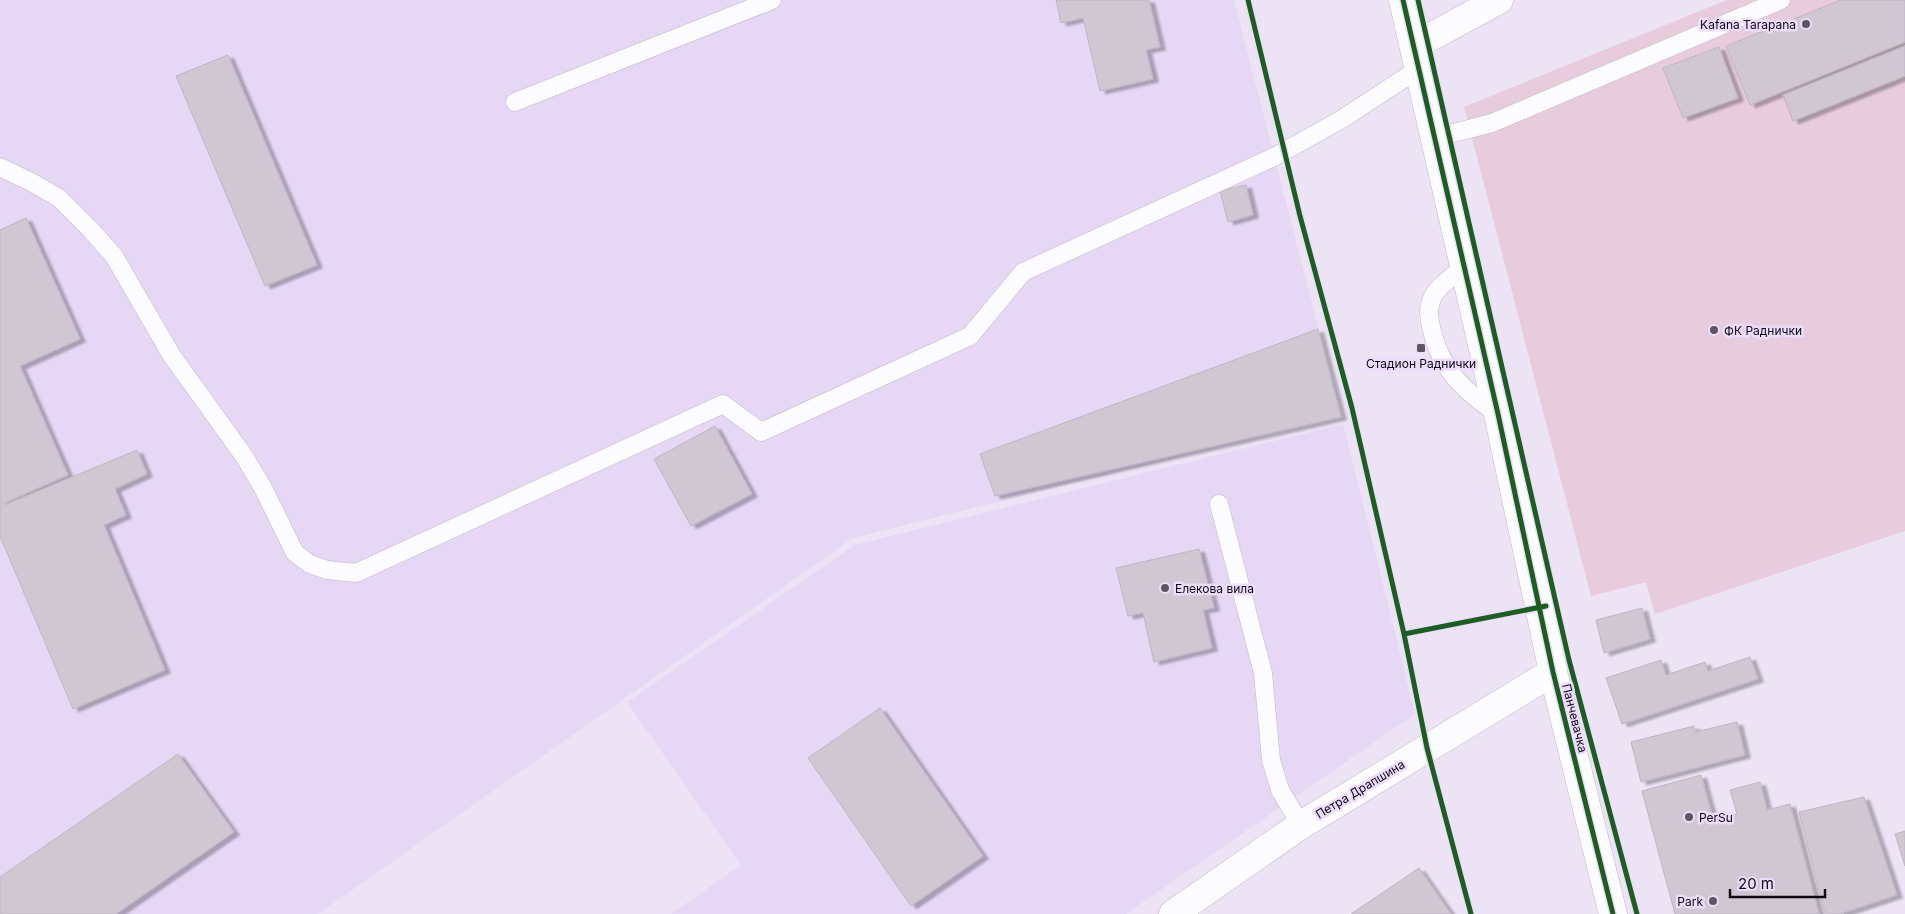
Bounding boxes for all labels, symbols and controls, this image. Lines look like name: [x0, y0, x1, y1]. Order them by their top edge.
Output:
place label: Kafana Tarapana: [1700, 17, 1796, 32]
marker: Kafana Tarapana: [1800, 18, 1812, 30]
place label: ФК Раднички: [1724, 323, 1802, 338]
marker: ФК Раднички: [1708, 324, 1720, 336]
marker: Стадион Раднички: [1415, 342, 1427, 354]
place label: Стадион Раднички: [1366, 356, 1476, 371]
place label: Елекова вила: [1175, 581, 1254, 596]
marker: Елекова вила: [1159, 582, 1171, 594]
street label: Панчевачка: [1559, 682, 1591, 754]
street label: Петра Драпшина: [1313, 757, 1407, 821]
place label: PerSu: [1699, 810, 1733, 825]
marker: PerSu: [1683, 811, 1695, 823]
scale bar: [1730, 866, 1825, 898]
text: 20 m: [1738, 874, 1774, 893]
place label: Park: [1677, 894, 1703, 909]
marker: Park: [1707, 895, 1719, 907]

